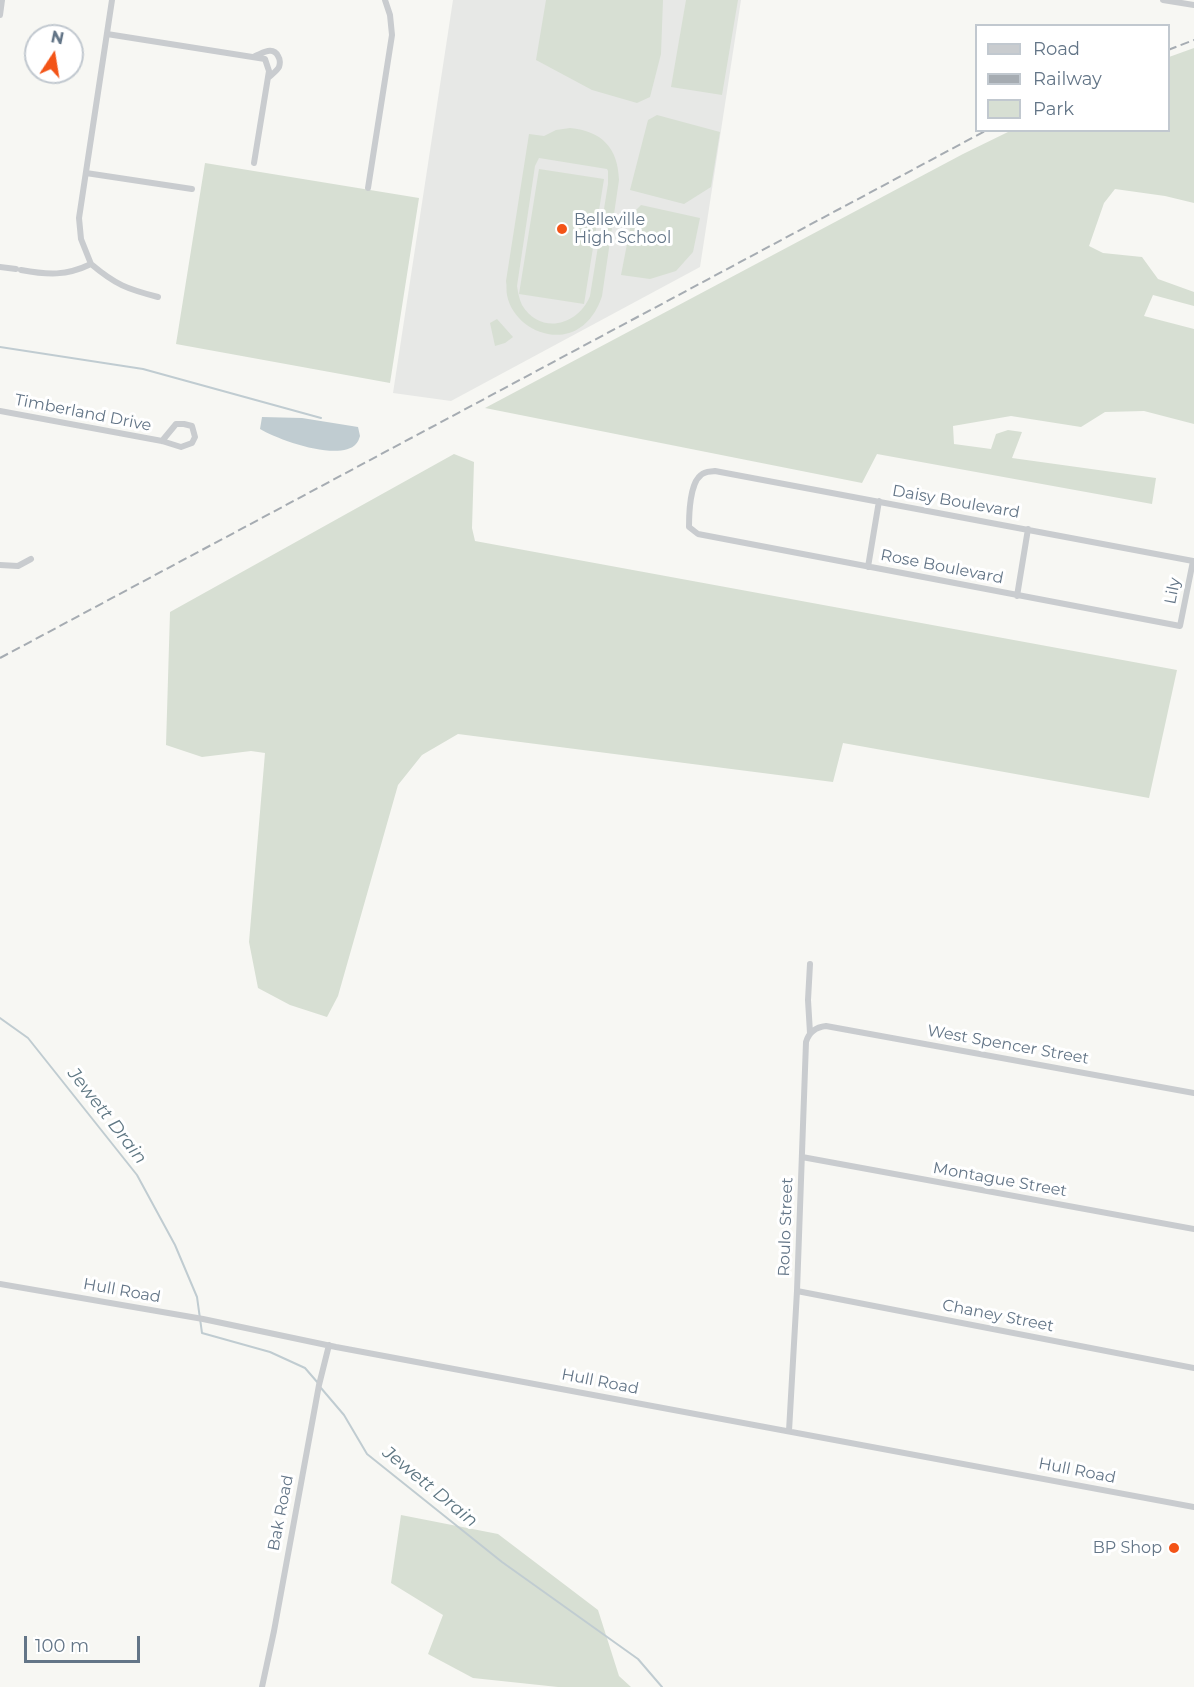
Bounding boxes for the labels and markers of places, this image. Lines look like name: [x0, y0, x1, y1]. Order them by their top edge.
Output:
place label: Belleville High School: [574, 210, 671, 248]
marker: Belleville High School: [555, 222, 569, 236]
place label: BP Shop: [1093, 1538, 1162, 1558]
marker: BP Shop: [1167, 1541, 1181, 1555]

